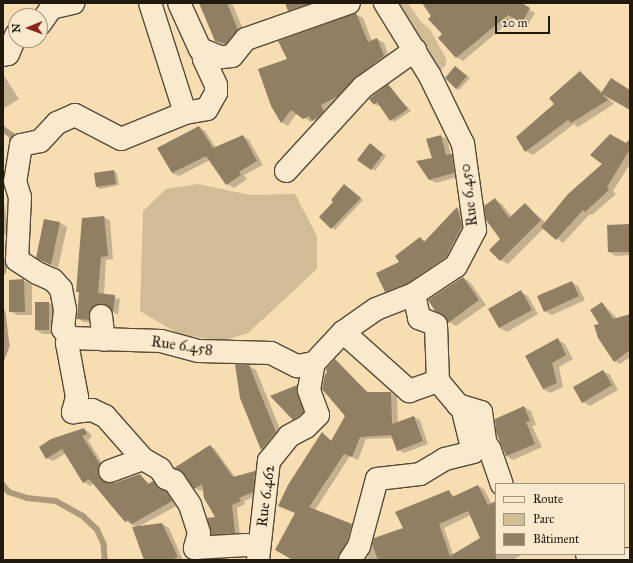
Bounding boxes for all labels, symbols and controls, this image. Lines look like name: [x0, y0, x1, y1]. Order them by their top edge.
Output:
north arrow: [8, 8, 48, 48]
scale bar: [497, 8, 552, 34]
text: 20 m: [502, 16, 528, 30]
text: N: [10, 23, 23, 33]
street label: Rue 6.450: [456, 163, 482, 227]
street label: Rue 6.458: [150, 333, 214, 359]
street label: Rue 6.462: [253, 464, 279, 528]
legend: [495, 483, 625, 555]
text: Route: [533, 492, 563, 506]
text: Parc: [533, 512, 554, 526]
text: Bâtiment: [533, 532, 579, 546]

